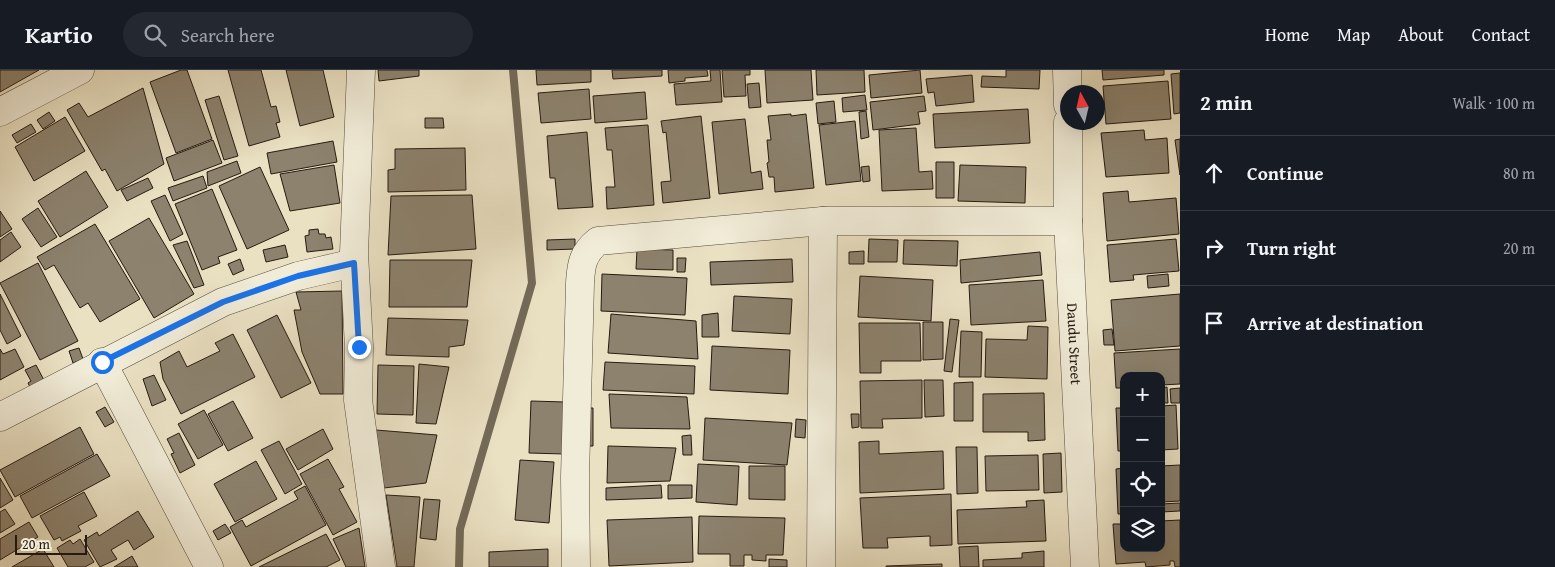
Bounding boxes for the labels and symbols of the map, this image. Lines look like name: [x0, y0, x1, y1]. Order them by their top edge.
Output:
north arrow: [1060, 85, 1105, 130]
street label: Daudu Street: [1062, 302, 1087, 386]
route end: [348, 336, 371, 359]
route start: [91, 351, 114, 374]
scale bar: [15, 532, 88, 555]

